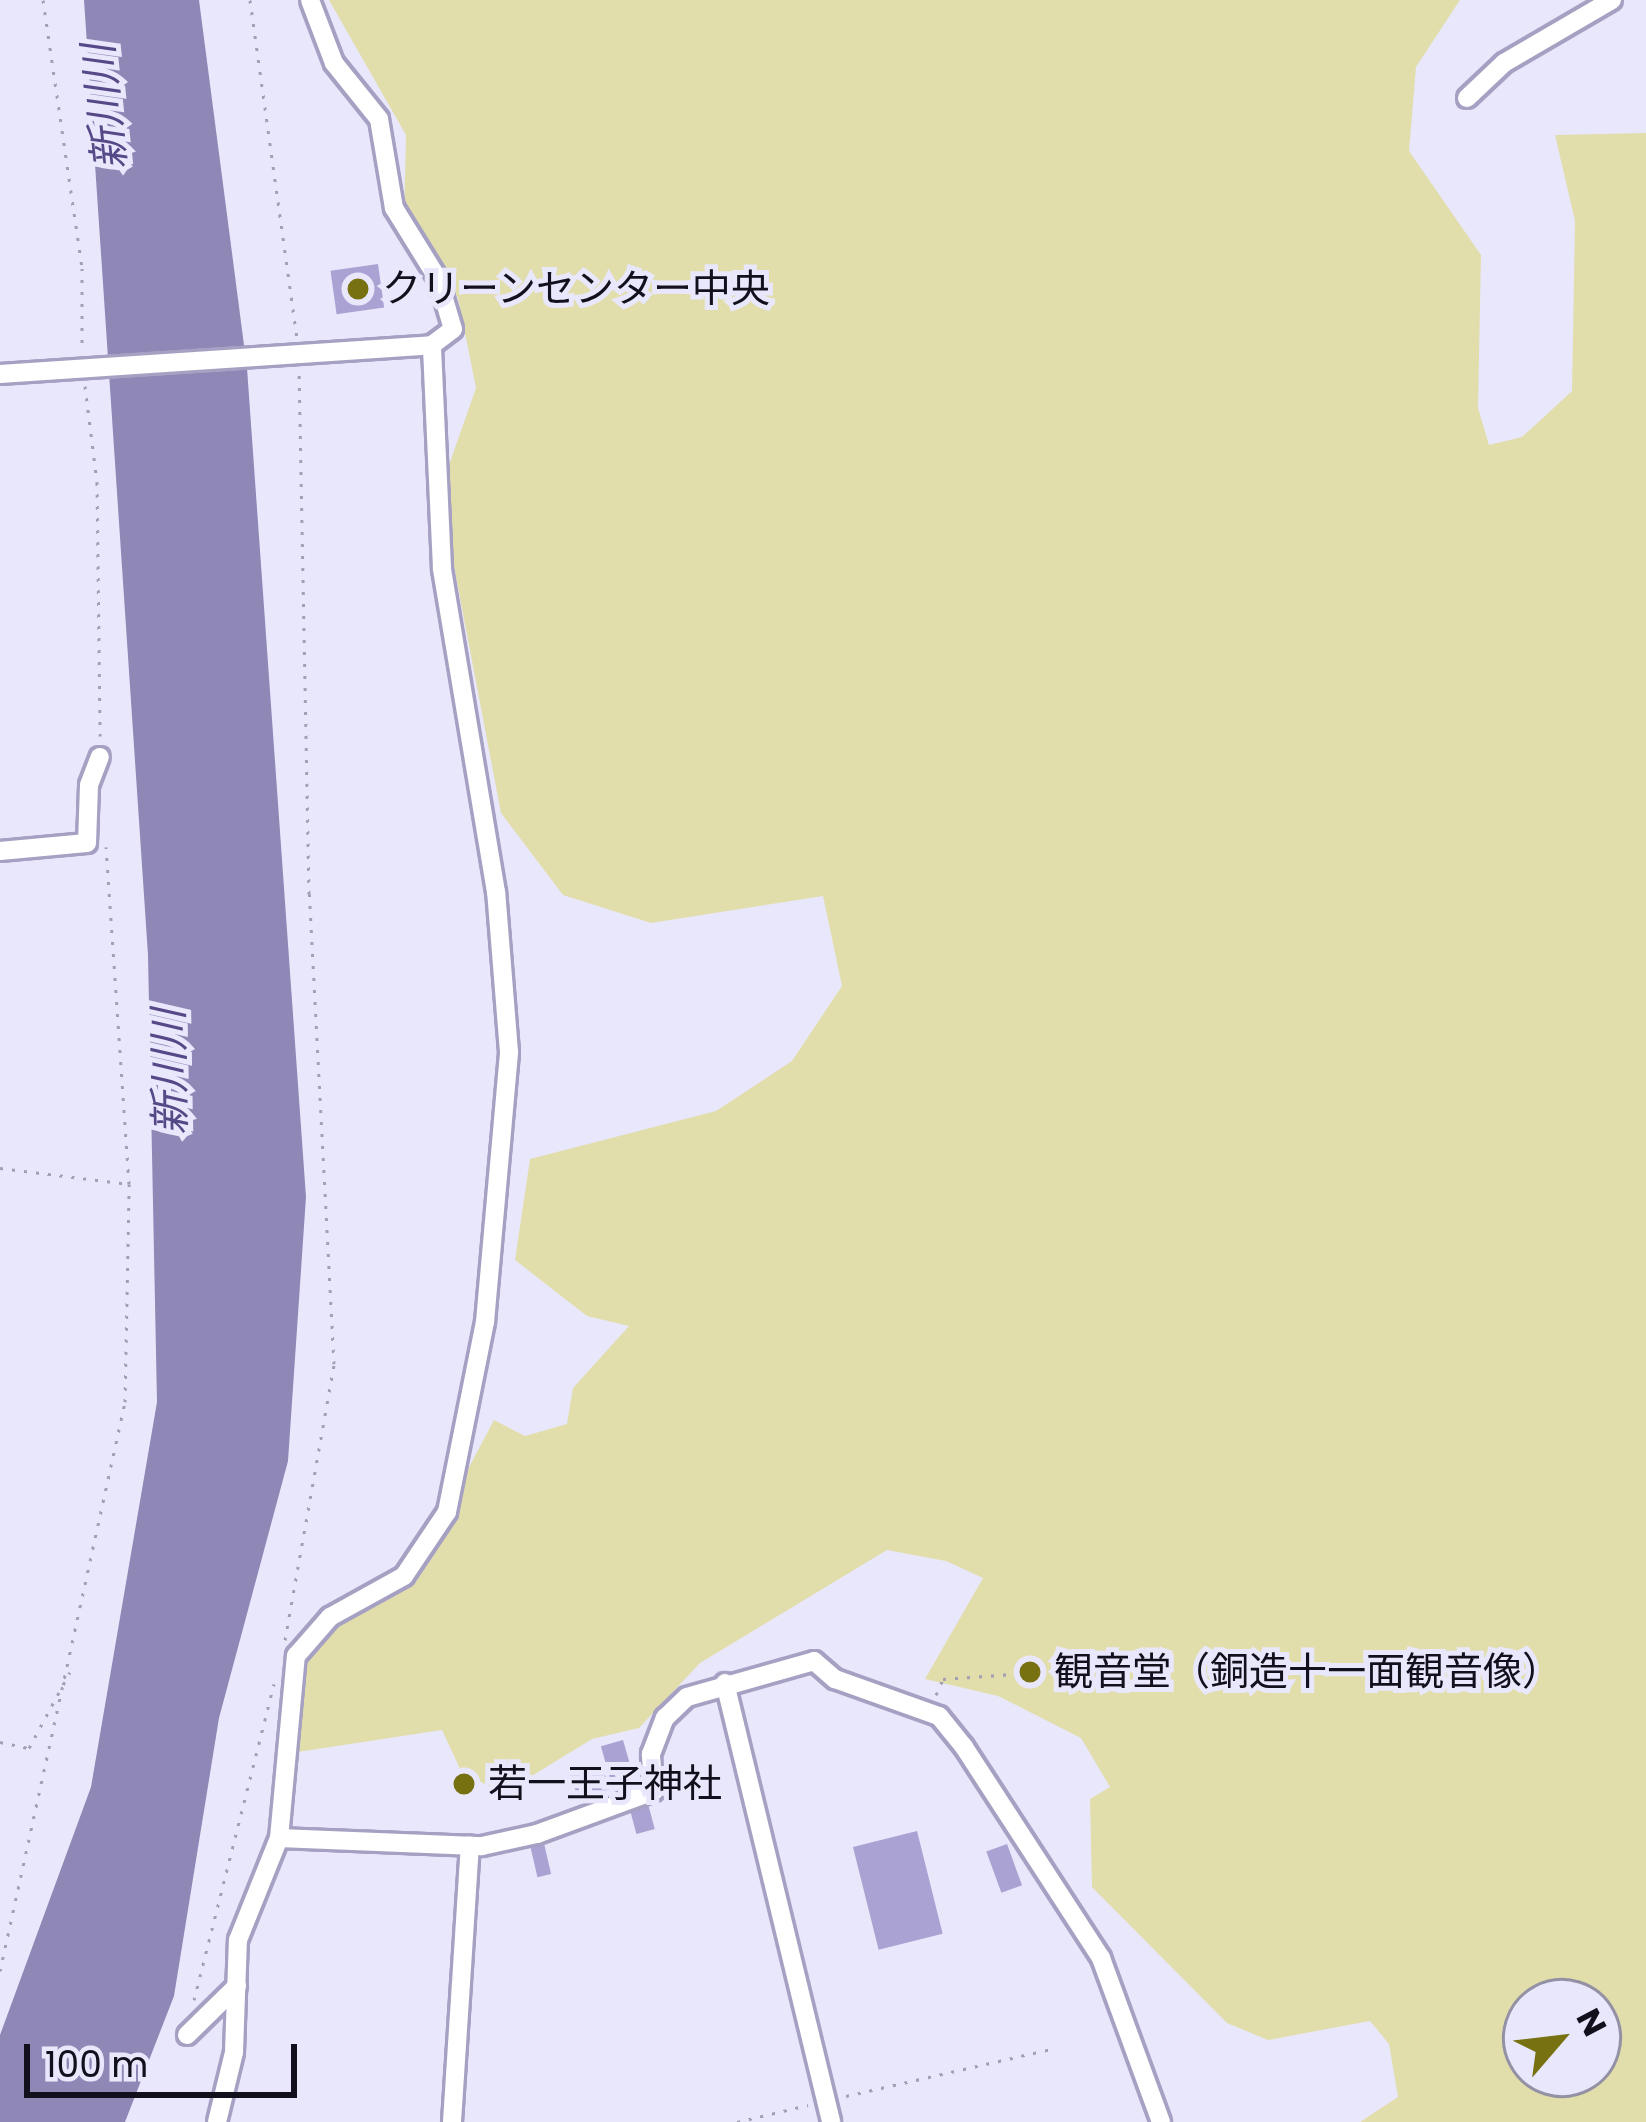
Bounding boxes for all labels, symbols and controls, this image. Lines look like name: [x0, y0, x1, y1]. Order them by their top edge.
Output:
water label: 新川川: [73, 42, 137, 172]
place label: クリーンセンター中央: [382, 266, 772, 312]
marker: クリーンセンター中央: [345, 276, 371, 302]
water label: 新川川: [144, 1009, 196, 1135]
place label: 観音堂（銅造十一面観音像）: [1054, 1649, 1561, 1695]
marker: 観音堂（銅造十一面観音像）: [1017, 1659, 1043, 1685]
place label: 若一王子神社: [488, 1761, 722, 1807]
marker: 若一王子神社: [451, 1771, 477, 1797]
north arrow: [1502, 1978, 1622, 2098]
text: N: [1565, 2000, 1618, 2044]
scale bar: [30, 2020, 303, 2094]
text: 100 m: [45, 2039, 148, 2090]

